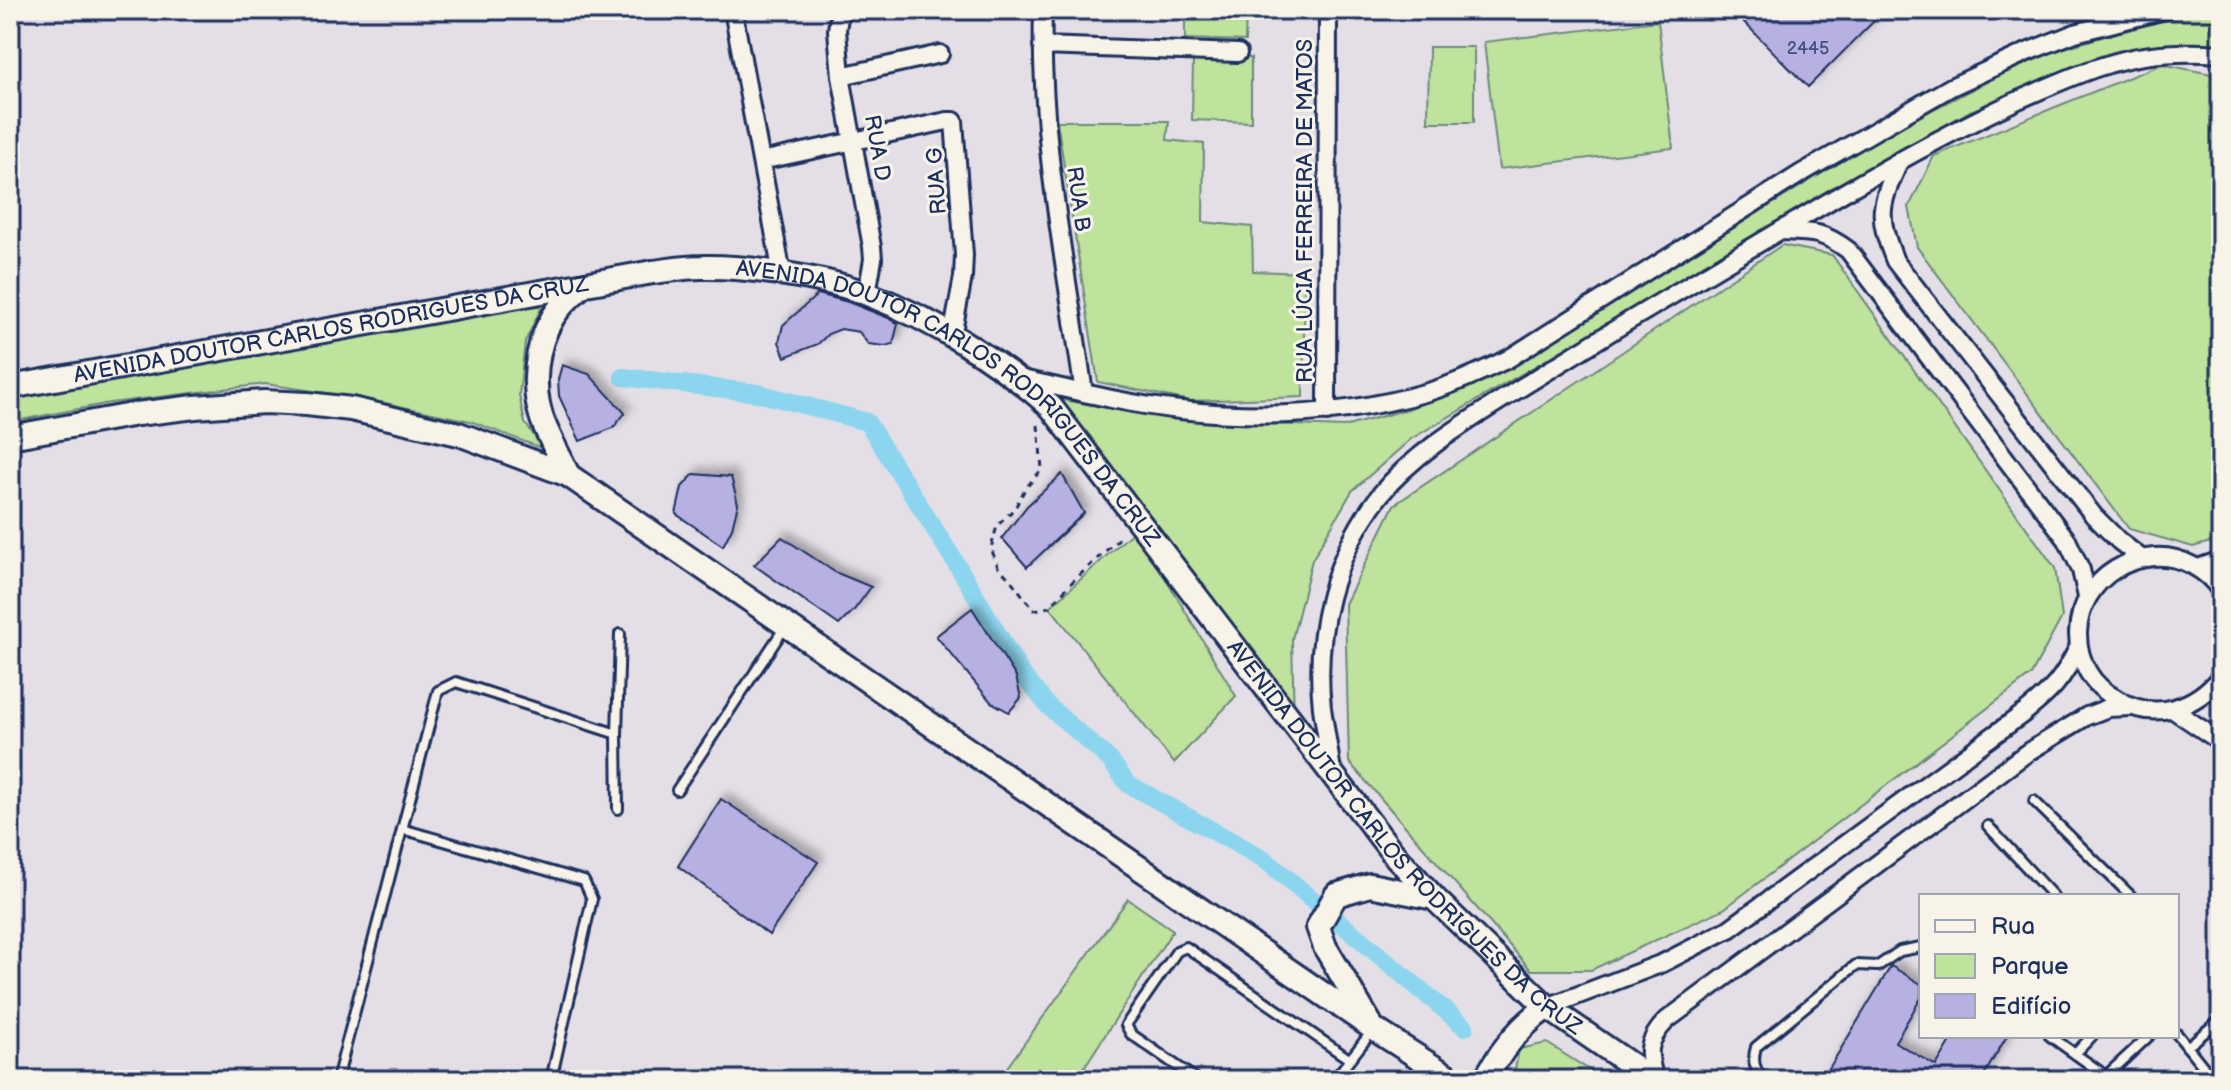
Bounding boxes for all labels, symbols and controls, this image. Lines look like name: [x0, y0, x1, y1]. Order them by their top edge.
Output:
house number: 2445: [1787, 38, 1829, 59]
street label: RUA LÚCIA FERREIRA DE MATOS: [1291, 39, 1319, 383]
street label: RUA D: [858, 113, 896, 183]
street label: RUA G: [921, 147, 953, 215]
street label: RUA B: [1060, 165, 1096, 233]
street label: AVENIDA DOUTOR CARLOS RODRIGUES DA CRUZ: [735, 255, 1167, 552]
street label: AVENIDA DOUTOR CARLOS RODRIGUES DA CRUZ: [71, 270, 591, 389]
street label: AVENIDA DOUTOR CARLOS RODRIGUES DA CRUZ: [1221, 635, 1588, 1041]
legend: [1919, 894, 2179, 1038]
text: Rua: [1991, 912, 2035, 941]
text: Parque: [1991, 952, 2069, 981]
text: Edifício: [1991, 992, 2071, 1021]

